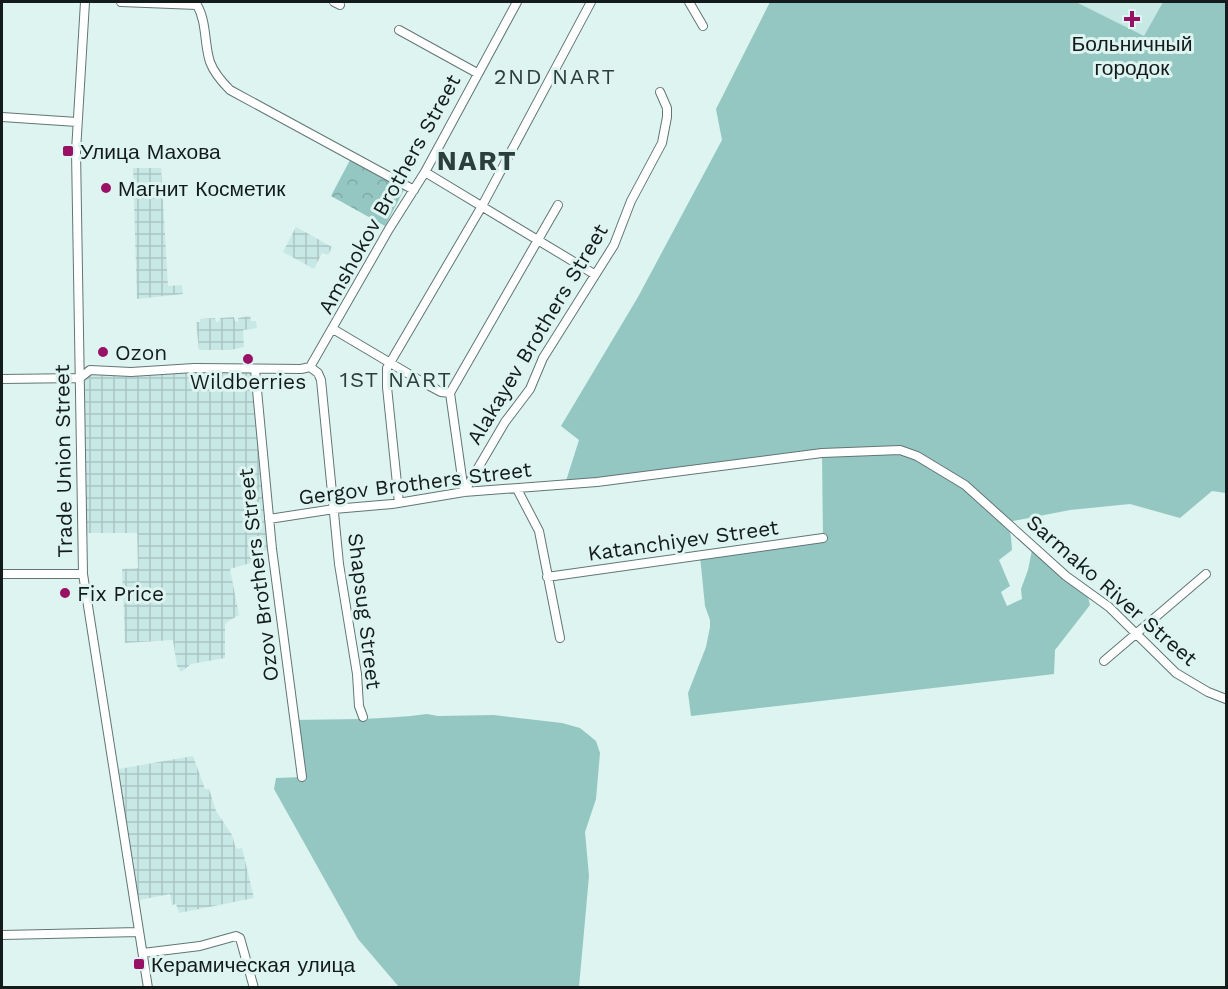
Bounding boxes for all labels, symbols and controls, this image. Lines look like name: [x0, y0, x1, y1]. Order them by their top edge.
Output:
marker: Больничный городок: [1123, 10, 1141, 28]
place label: Больничный городок: [1072, 31, 1192, 80]
district label: 2ND NART: [494, 64, 616, 89]
street label: Amshokov Brothers Street: [313, 70, 465, 318]
place label: Улица Махова: [80, 139, 221, 164]
marker: Улица Махова: [61, 144, 75, 158]
district label: NART: [437, 145, 517, 177]
place label: Магнит Косметик: [118, 176, 286, 201]
marker: Магнит Косметик: [99, 181, 113, 195]
street label: Alakayev Brothers Street: [461, 219, 613, 449]
place label: Ozon: [115, 340, 167, 365]
marker: Ozon: [96, 345, 110, 359]
marker: Wildberries: [241, 352, 255, 366]
street label: Trade Union Street: [49, 364, 77, 558]
district label: 1ST NART: [340, 367, 452, 392]
place label: Wildberries: [190, 369, 306, 394]
street label: Gergov Brothers Street: [297, 456, 533, 510]
street label: Ozov Brothers Street: [232, 467, 283, 683]
street label: Sarmako River Street: [1022, 509, 1203, 671]
street label: Katanchiyev Street: [586, 514, 780, 566]
street label: Shapsug Street: [343, 532, 387, 691]
place label: Fix Price: [77, 581, 164, 606]
marker: Fix Price: [58, 586, 72, 600]
place label: Керамическая улица: [151, 952, 355, 977]
marker: Керамическая улица: [132, 957, 146, 971]

